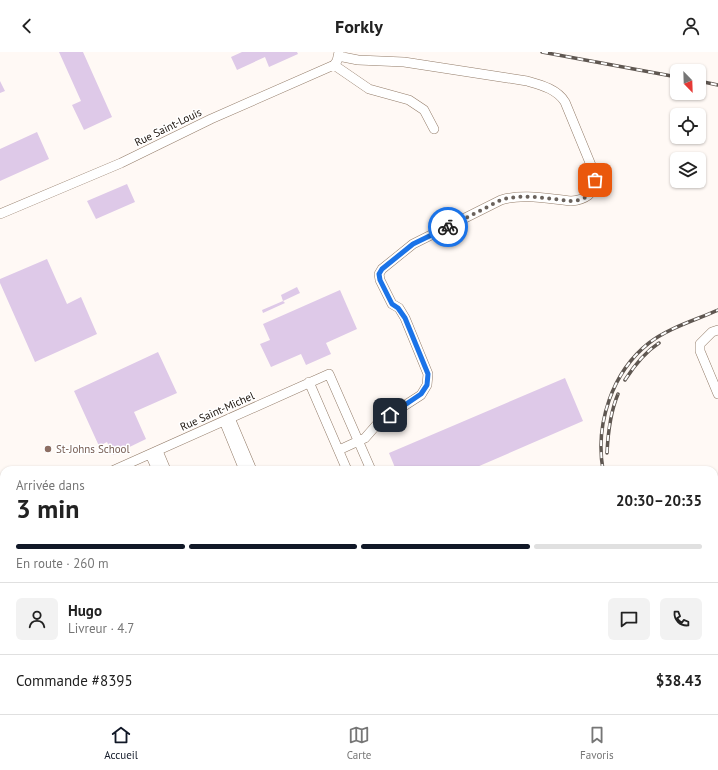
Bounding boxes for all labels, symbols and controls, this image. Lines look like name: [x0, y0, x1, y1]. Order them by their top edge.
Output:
icon: back: [16, 15, 38, 37]
text: Forkly: [335, 15, 383, 38]
icon: person: [680, 15, 702, 37]
north arrow: [670, 64, 706, 100]
map controls: [670, 64, 706, 188]
street label: Rue Saint-Louis: [132, 105, 204, 149]
button: locate: [670, 108, 706, 144]
button: layers: [670, 152, 706, 188]
pin: [578, 163, 612, 197]
icon: bag: [584, 169, 606, 191]
courier: [428, 207, 468, 247]
icon: bike: [437, 216, 459, 238]
street label: Rue Saint-Michel: [178, 388, 257, 434]
pin: [373, 398, 407, 432]
icon: home: [379, 404, 401, 426]
place label: St-Johns School: [56, 442, 130, 456]
marker: St-Johns School: [43, 444, 53, 454]
text: Arrivée dans: [16, 477, 85, 494]
text: 20:30–20:35: [616, 491, 702, 510]
text: 3 min: [16, 492, 79, 525]
text: En route · 260 m: [16, 555, 109, 572]
button: person: [16, 598, 58, 640]
button: chat: [608, 598, 650, 640]
button: phone: [660, 598, 702, 640]
text: Hugo: [68, 601, 102, 620]
text: Livreur · 4.7: [68, 620, 134, 637]
text: Commande #8395: [16, 671, 133, 690]
text: $38.43: [656, 671, 702, 690]
tab: Accueil: [104, 724, 138, 762]
tab: Carte: [347, 724, 371, 762]
tab: Favoris: [580, 724, 614, 762]

